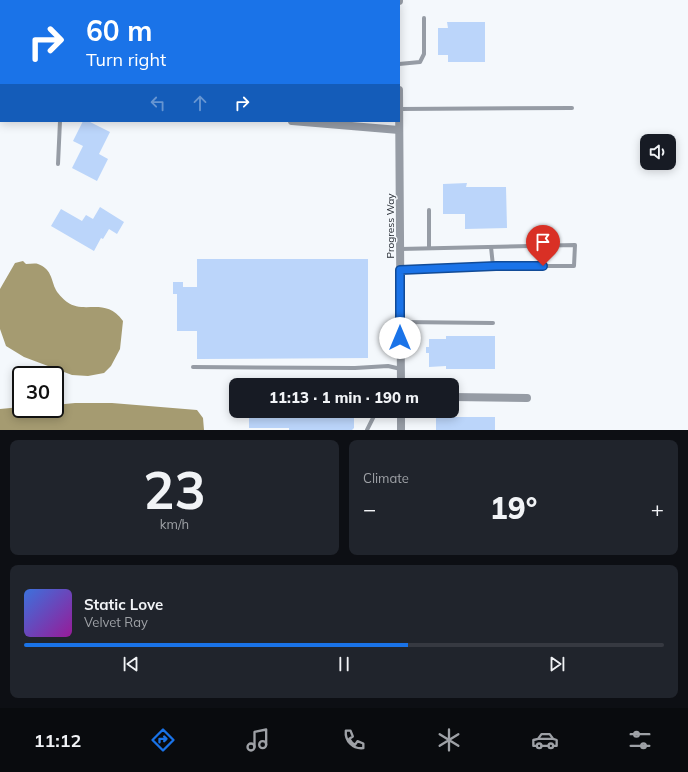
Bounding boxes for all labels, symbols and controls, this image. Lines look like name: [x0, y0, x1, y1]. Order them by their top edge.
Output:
text: 60 m: [86, 13, 152, 48]
icon: right: [20, 16, 72, 68]
text: Turn right: [86, 48, 166, 71]
icon: left: [147, 92, 169, 114]
icon: ahead: [189, 92, 211, 114]
icon: right: [231, 92, 253, 114]
map controls: [640, 134, 676, 170]
button: sound: [640, 134, 676, 170]
street label: Progress Way: [384, 193, 397, 259]
pin: [526, 225, 560, 266]
icon: arrive: [532, 231, 554, 253]
position arrow: [379, 317, 421, 359]
speed limit sign: 30: [12, 366, 64, 418]
text: 11:13 · 1 min · 190 m: [269, 388, 419, 407]
text: 23: [143, 457, 206, 522]
text: Climate: [363, 470, 409, 486]
text: 19°: [490, 489, 537, 527]
text: −: [363, 495, 376, 523]
text: +: [651, 495, 664, 523]
text: km/h: [160, 516, 189, 532]
text: Static Love: [84, 595, 163, 614]
text: Velvet Ray: [84, 614, 148, 630]
icon: previous: [120, 653, 142, 675]
icon: pause: [333, 653, 355, 675]
icon: next: [546, 653, 568, 675]
icon: directions: [149, 726, 177, 754]
icon: music: [244, 726, 272, 754]
icon: phone: [340, 726, 368, 754]
icon: climate: [435, 726, 463, 754]
icon: car: [531, 726, 559, 754]
icon: filters: [626, 726, 654, 754]
text: 11:12: [34, 729, 81, 752]

